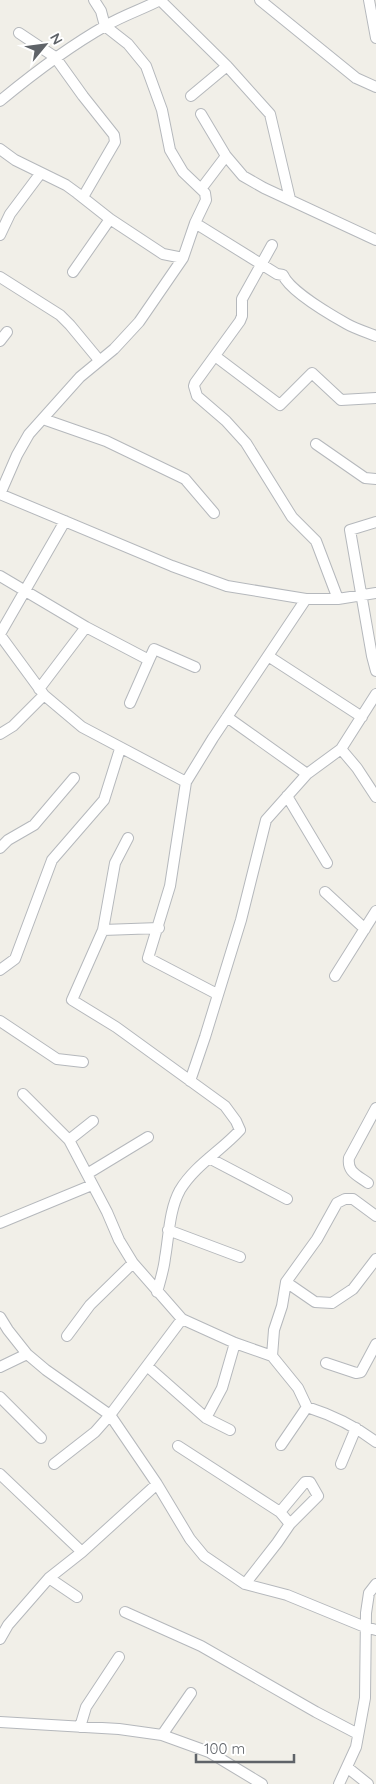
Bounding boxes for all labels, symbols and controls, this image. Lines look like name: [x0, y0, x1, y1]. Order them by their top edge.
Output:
north arrow: [20, 20, 70, 70]
text: N: [46, 30, 67, 48]
scale bar: [196, 1732, 294, 1764]
text: 100 m: [204, 1739, 245, 1758]

